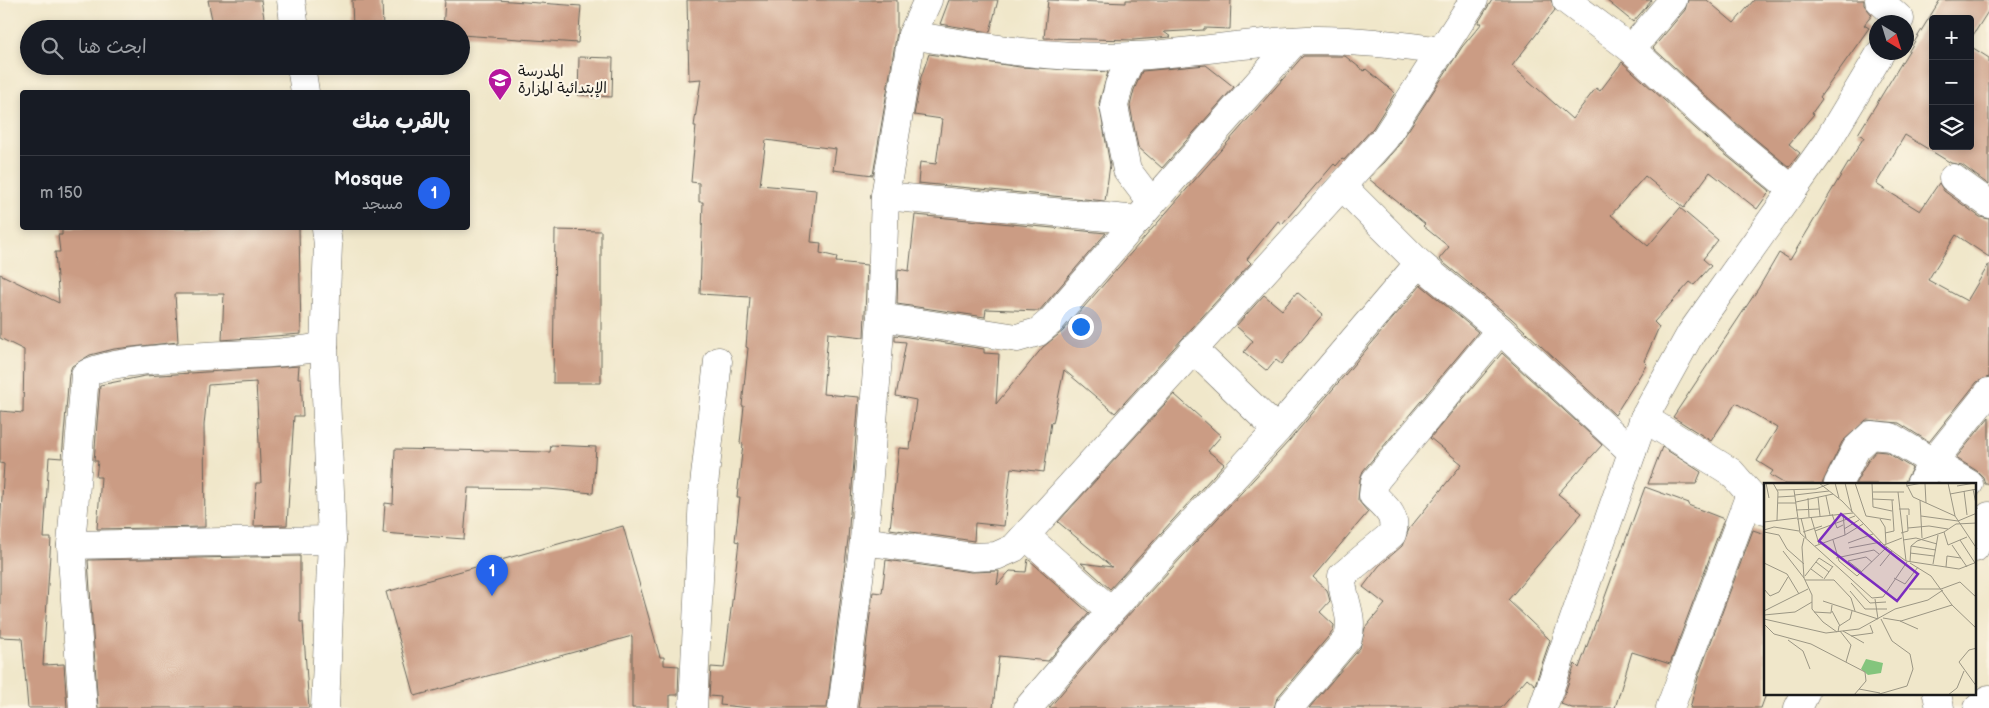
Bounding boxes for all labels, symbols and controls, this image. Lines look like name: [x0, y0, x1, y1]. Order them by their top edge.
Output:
north arrow: [1869, 15, 1914, 60]
map controls: [1929, 15, 1974, 150]
button: +: [1929, 15, 1974, 60]
search box: [20, 20, 470, 75]
icon: search: [38, 34, 66, 62]
text: ابحث هنا: [78, 36, 147, 59]
button: −: [1929, 60, 1974, 105]
place label: المدرسة الإبتدائية المزارة: [518, 62, 607, 98]
school or university icon: المدرسة الإبتدائية المزارة: [487, 67, 513, 101]
button: layers: [1929, 105, 1974, 150]
text: بالقرب منك: [352, 109, 450, 134]
text: Mosque: [334, 168, 403, 191]
text: 150 m: [40, 184, 82, 203]
text: 1: [431, 184, 437, 203]
text: مسجد: [362, 195, 403, 214]
your location: [1068, 314, 1094, 340]
inset map: [1764, 483, 1976, 696]
pin: 1: [476, 555, 508, 596]

